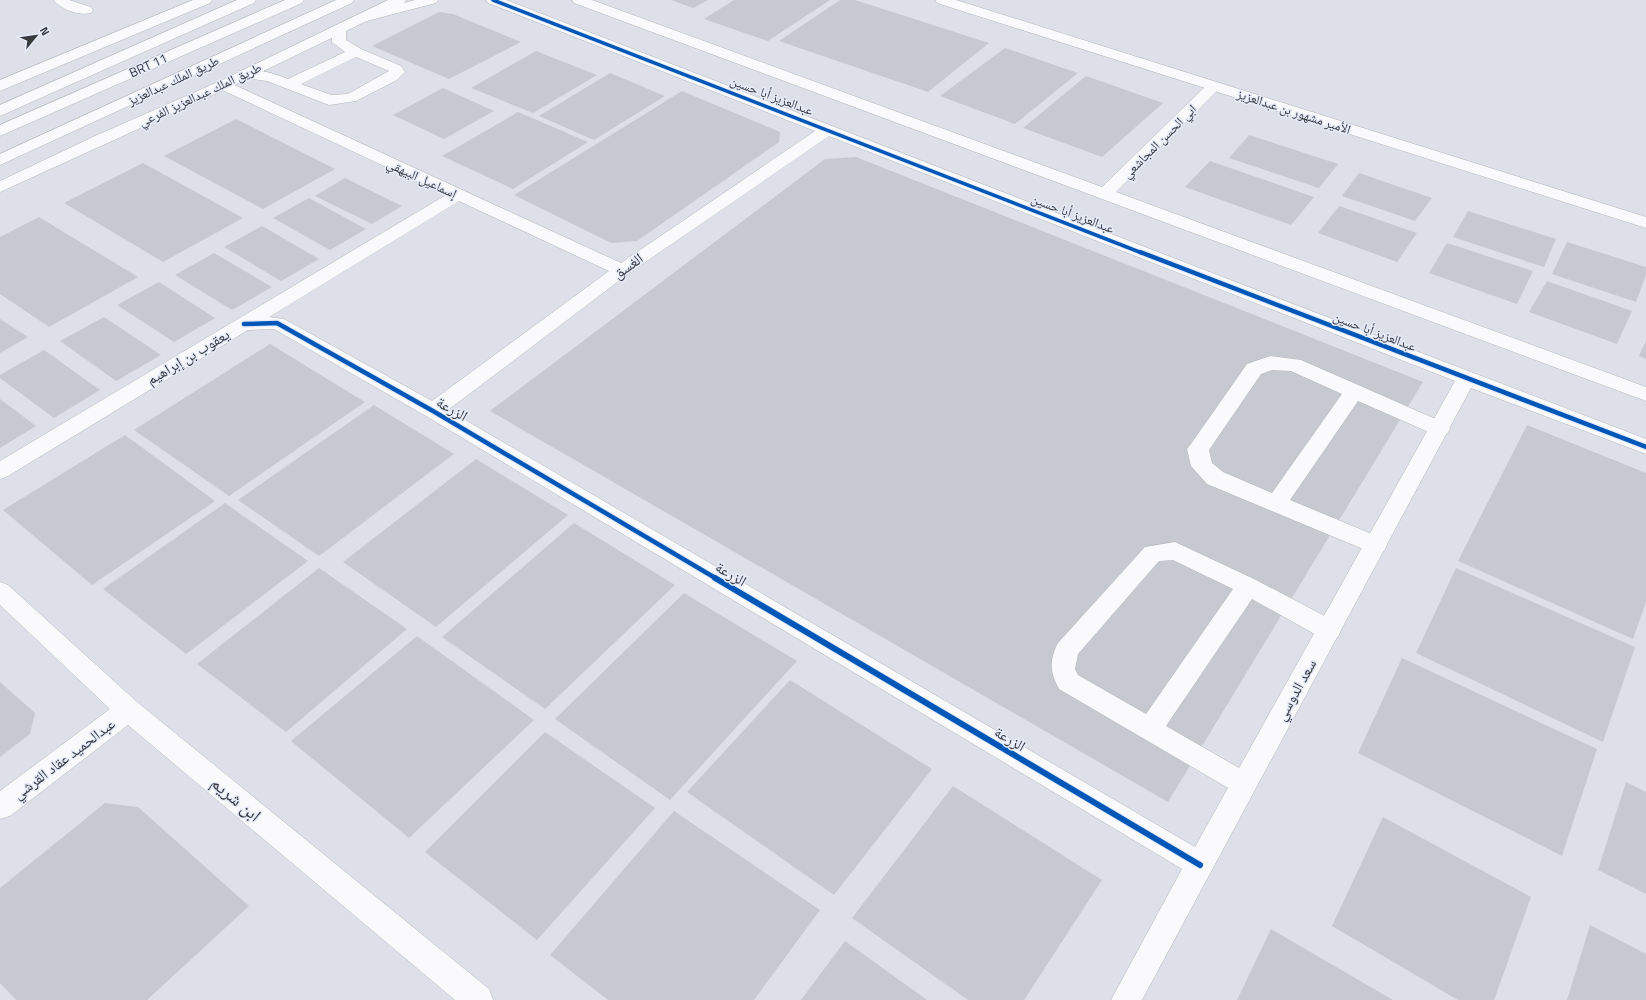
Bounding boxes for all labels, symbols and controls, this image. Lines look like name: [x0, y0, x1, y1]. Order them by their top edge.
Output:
north arrow: [16, 16, 56, 56]
text: N: [36, 24, 54, 38]
street label: BRT 11: [126, 48, 170, 82]
street label: طريق الملك عبدالعزيز: [123, 50, 222, 110]
street label: طريق الملك عبدالعزيز الفرعي: [135, 57, 265, 132]
street label: عبدالعزيز أبا حسين: [728, 70, 817, 120]
street label: الأمير مشهور بن عبدالعزيز: [1233, 83, 1354, 139]
street label: ابي الحسن المجاشعي: [1117, 99, 1202, 184]
street label: إسماعيل البيهقي: [383, 153, 460, 204]
street label: عبدالعزيز أبا حسين: [1029, 188, 1118, 238]
street label: الغسق: [608, 247, 648, 284]
street label: عبدالعزيز أبا حسين: [1331, 306, 1420, 356]
street label: يعقوب بن إبراهيم: [142, 322, 234, 391]
street label: الزرعة: [432, 390, 472, 427]
street label: الزرعة: [711, 555, 751, 592]
street label: سعد الدوسي: [1269, 655, 1323, 725]
street label: عبدالحميد عقاد القرشي: [8, 712, 121, 806]
street label: الزرعة: [990, 720, 1030, 757]
street label: ابن شريم: [205, 769, 267, 828]

